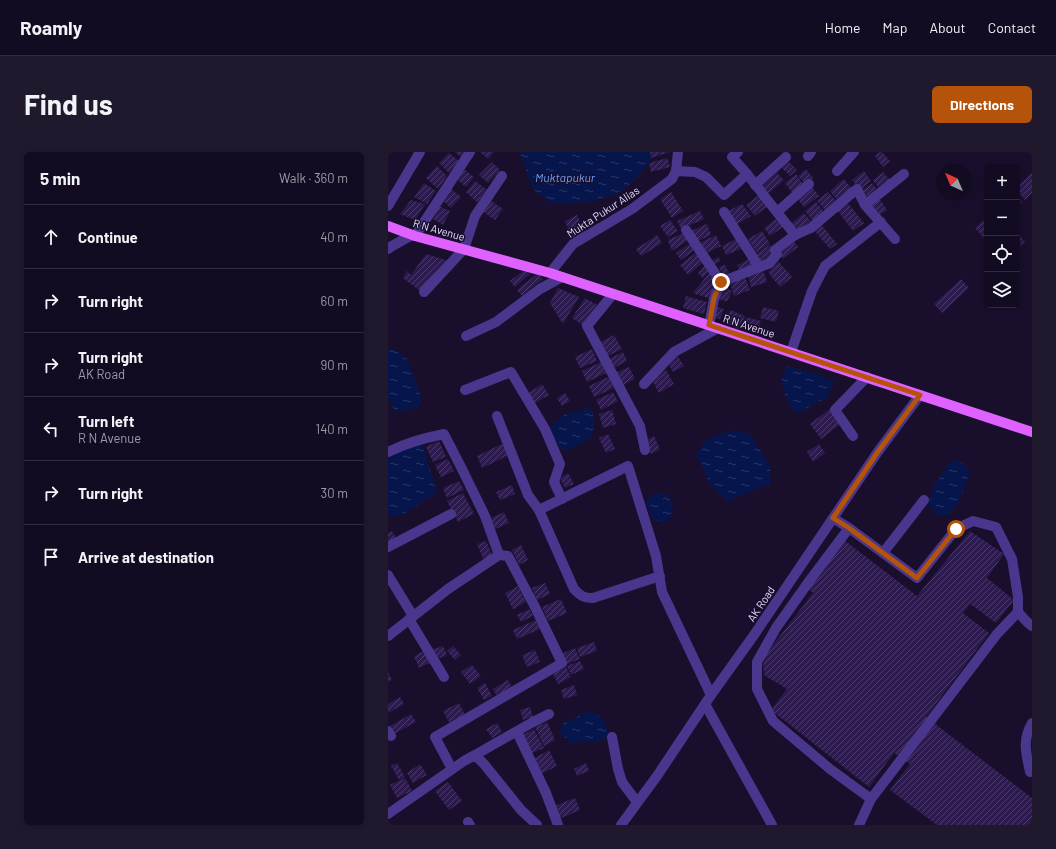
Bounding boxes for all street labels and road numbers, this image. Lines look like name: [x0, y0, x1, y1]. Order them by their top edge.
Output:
street label: Mukta Pukur Alias: [564, 183, 642, 240]
street label: R N Avenue: [412, 216, 467, 243]
street label: R N Avenue: [722, 311, 777, 340]
street label: AK Road: [744, 584, 777, 624]

